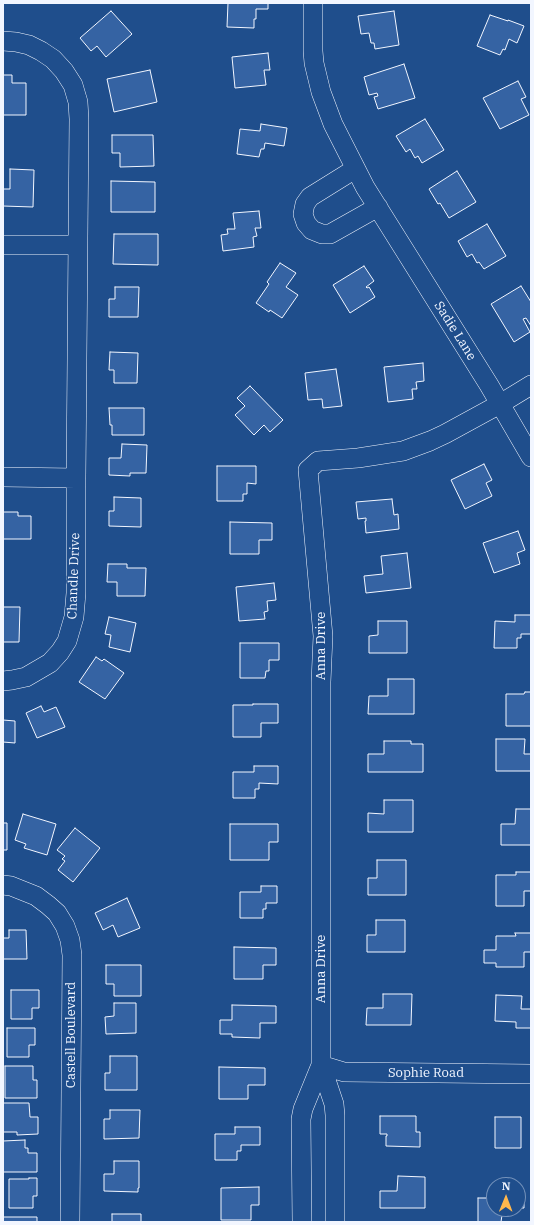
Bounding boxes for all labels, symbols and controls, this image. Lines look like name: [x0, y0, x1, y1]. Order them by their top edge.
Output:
street label: Sadie Lane: [431, 299, 479, 363]
street label: Chandle Drive: [65, 532, 83, 620]
street label: Anna Drive: [313, 612, 329, 680]
street label: Anna Drive: [313, 935, 329, 1003]
street label: Castell Boulevard: [63, 982, 79, 1088]
street label: Sophie Road: [388, 1065, 464, 1081]
north arrow: [486, 1177, 526, 1217]
text: N: [502, 1179, 511, 1193]

